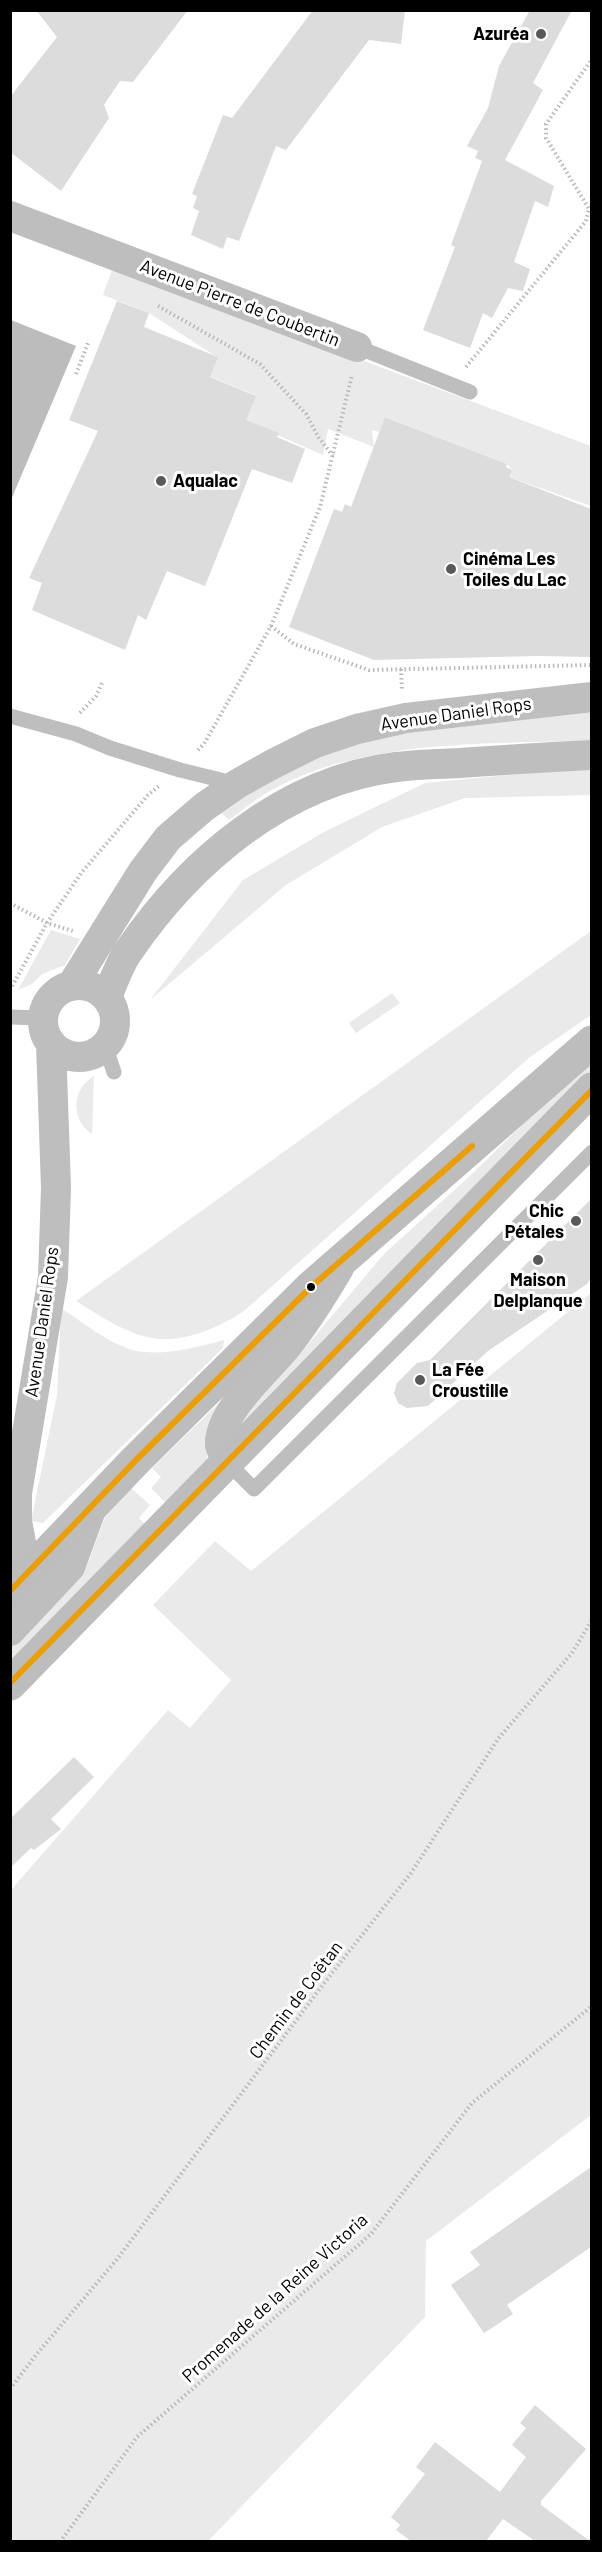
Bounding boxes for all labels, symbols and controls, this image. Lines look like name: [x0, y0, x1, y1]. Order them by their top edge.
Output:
place label: Azuréa: [473, 23, 529, 45]
marker: Azuréa: [534, 27, 548, 41]
street label: Avenue Pierre de Coubertin: [137, 255, 343, 351]
place label: Aqualac: [173, 470, 238, 492]
marker: Aqualac: [154, 474, 168, 488]
place label: Cinéma Les Toiles du Lac: [463, 548, 566, 590]
marker: Cinéma Les Toiles du Lac: [444, 562, 458, 576]
street label: Avenue Daniel Rops: [379, 693, 533, 735]
place label: Chic Pétales: [505, 1200, 564, 1242]
marker: Chic Pétales: [569, 1214, 583, 1228]
street label: Avenue Daniel Rops: [21, 1245, 63, 1399]
marker: Maison Delplanque: [531, 1253, 545, 1267]
place label: Maison Delplanque: [493, 1269, 583, 1312]
unlabelled marker: [305, 1281, 317, 1293]
place label: La Fée Croustille: [432, 1359, 508, 1402]
marker: La Fée Croustille: [413, 1373, 427, 1387]
street label: Chemin de Coëtan: [245, 1937, 347, 2063]
street label: Promenade de la Reine Victoria: [178, 2209, 372, 2387]

